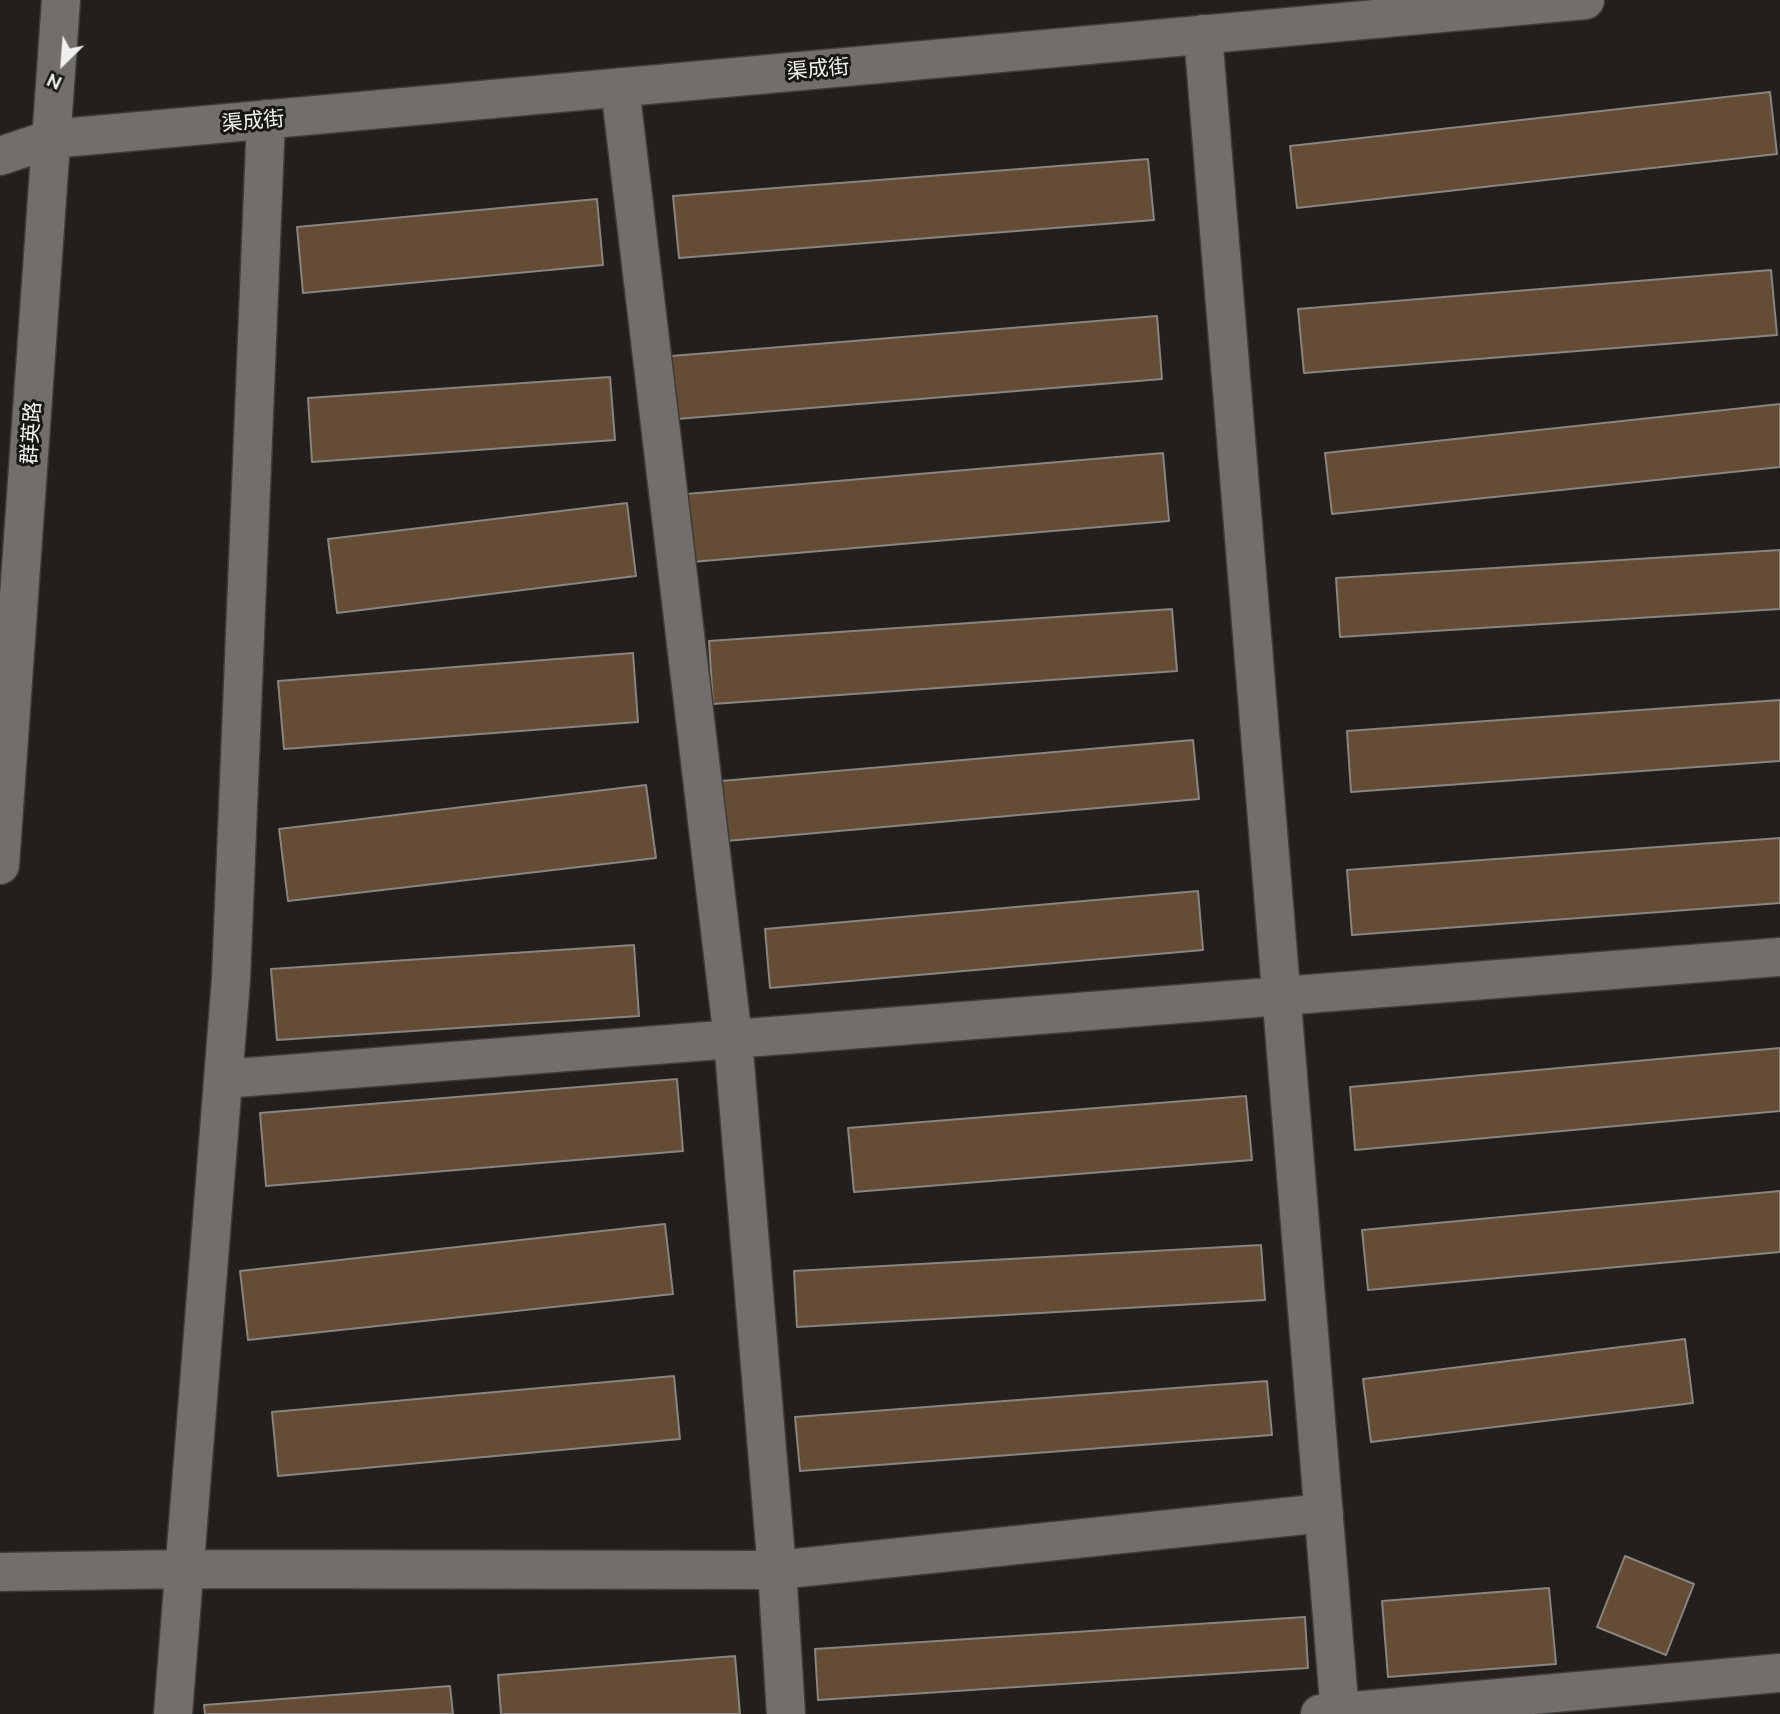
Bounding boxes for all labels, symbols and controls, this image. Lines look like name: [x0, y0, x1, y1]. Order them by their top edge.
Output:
north arrow: [28, 28, 98, 98]
street label: 渠成街: [786, 54, 850, 84]
text: N: [43, 69, 65, 95]
street label: 渠成街: [221, 106, 285, 136]
street label: 群英路: [16, 401, 46, 465]

